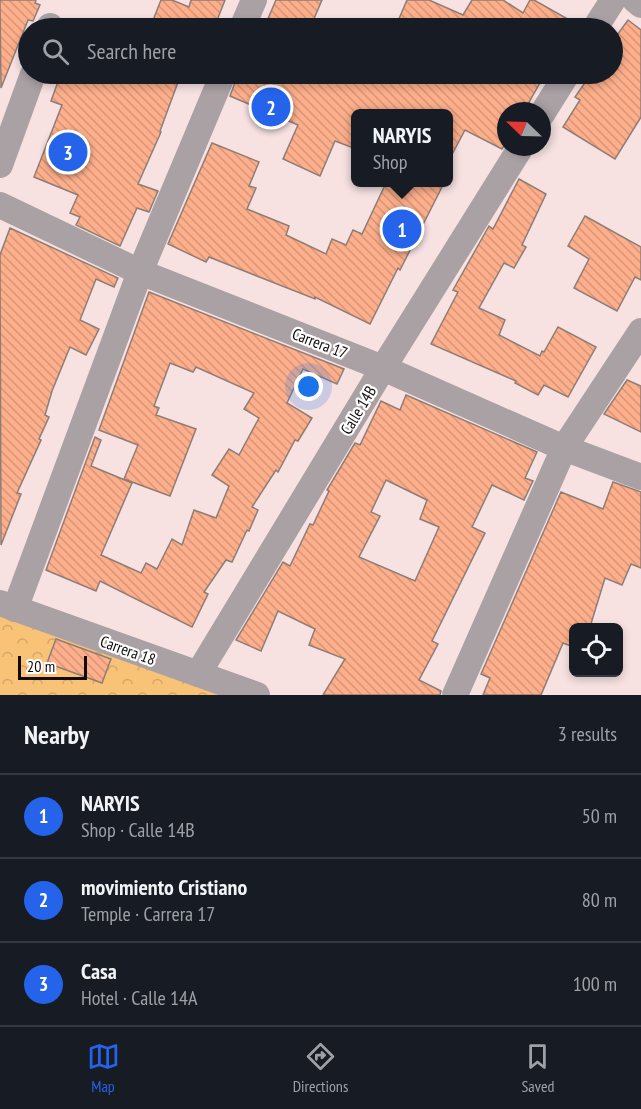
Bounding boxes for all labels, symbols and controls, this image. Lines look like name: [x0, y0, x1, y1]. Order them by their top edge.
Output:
search box: [18, 18, 623, 84]
icon: search: [39, 35, 72, 68]
text: Search here: [87, 37, 176, 65]
pin: 2: [252, 84, 290, 130]
north arrow: [497, 102, 551, 156]
popup: [351, 109, 453, 187]
text: NARYIS: [373, 121, 431, 149]
pin: 3: [48, 130, 88, 174]
text: Shop: [373, 149, 407, 175]
pin: 1: [382, 206, 422, 252]
street label: Carrera 17: [290, 323, 350, 363]
your location: [294, 372, 323, 401]
street label: Calle 14B: [336, 382, 380, 438]
map controls: [569, 623, 623, 677]
button: locate: [569, 623, 623, 677]
street label: Carrera 18: [98, 631, 158, 669]
scale bar: [18, 653, 87, 680]
text: 20 m: [27, 656, 55, 676]
text: Nearby: [24, 718, 89, 751]
text: 3 results: [558, 721, 617, 747]
text: NARYIS: [81, 789, 140, 817]
text: 1: [39, 803, 48, 829]
text: 50 m: [582, 803, 617, 829]
text: Shop · Calle 14B: [81, 817, 195, 843]
text: movimiento Cristiano: [81, 873, 247, 901]
text: 2: [39, 887, 48, 913]
text: 80 m: [582, 887, 617, 913]
text: Temple · Carrera 17: [81, 901, 215, 927]
text: Casa: [81, 957, 117, 985]
text: 3: [39, 971, 48, 997]
text: 100 m: [573, 971, 617, 997]
text: Hotel · Calle 14A: [81, 985, 198, 1011]
tab: Map: [87, 1040, 120, 1096]
tab: Directions: [293, 1040, 348, 1096]
tab: Saved: [521, 1040, 554, 1096]

